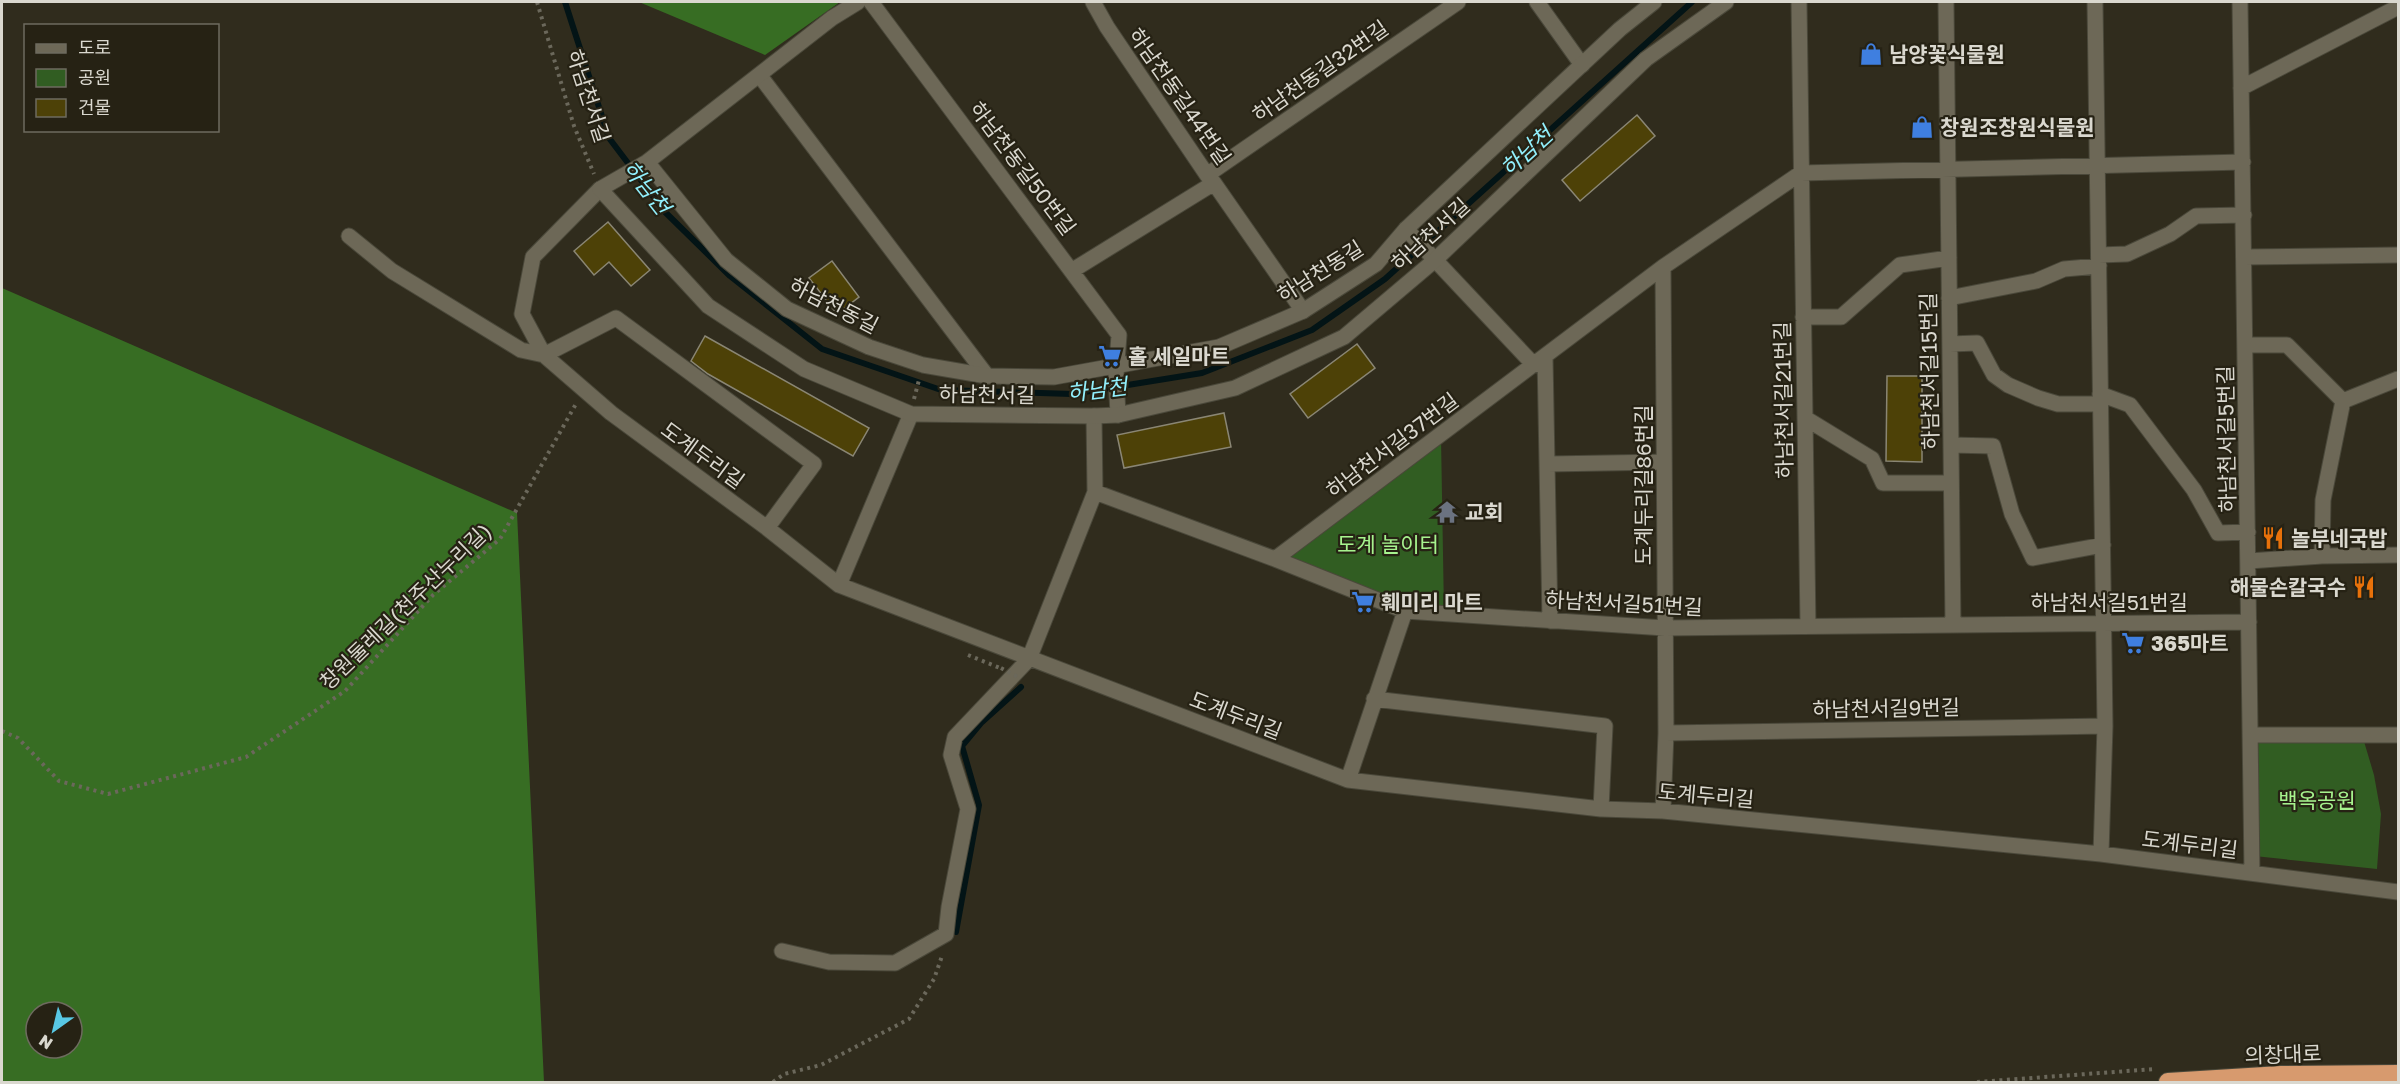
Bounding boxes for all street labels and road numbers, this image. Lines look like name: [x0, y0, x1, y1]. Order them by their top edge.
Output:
street label: 하남천동길32번길: [1247, 15, 1393, 127]
street label: 하남천동길44번길: [1123, 23, 1237, 169]
street label: 하남천서길: [562, 46, 616, 146]
street label: 하남천동길50번길: [964, 96, 1082, 240]
street label: 하남천서길: [1385, 192, 1475, 276]
street label: 하남천동길: [1272, 234, 1368, 308]
street label: 하남천동길: [785, 271, 883, 339]
street label: 하남천서길15번길: [1915, 292, 1943, 450]
street label: 하남천서길21번길: [1769, 321, 1797, 479]
street label: 하남천서길5번길: [2212, 365, 2240, 513]
street label: 하남천서길: [938, 380, 1036, 408]
street label: 하남천서길37번길: [1321, 387, 1463, 503]
street label: 도계두리길86번길: [1630, 405, 1656, 565]
street label: 도계두리길: [656, 416, 750, 494]
street label: 창원둘레길(천주산누리길): [314, 517, 496, 695]
street label: 하남천서길51번길: [1545, 586, 1703, 620]
street label: 하남천서길51번길: [2030, 589, 2188, 615]
street label: 도계두리길: [1186, 686, 1286, 744]
street label: 하남천서길9번길: [1812, 694, 1960, 722]
street label: 도계두리길: [1657, 778, 1755, 812]
street label: 도계두리길: [2140, 825, 2240, 863]
street label: 의창대로: [2244, 1040, 2322, 1068]

